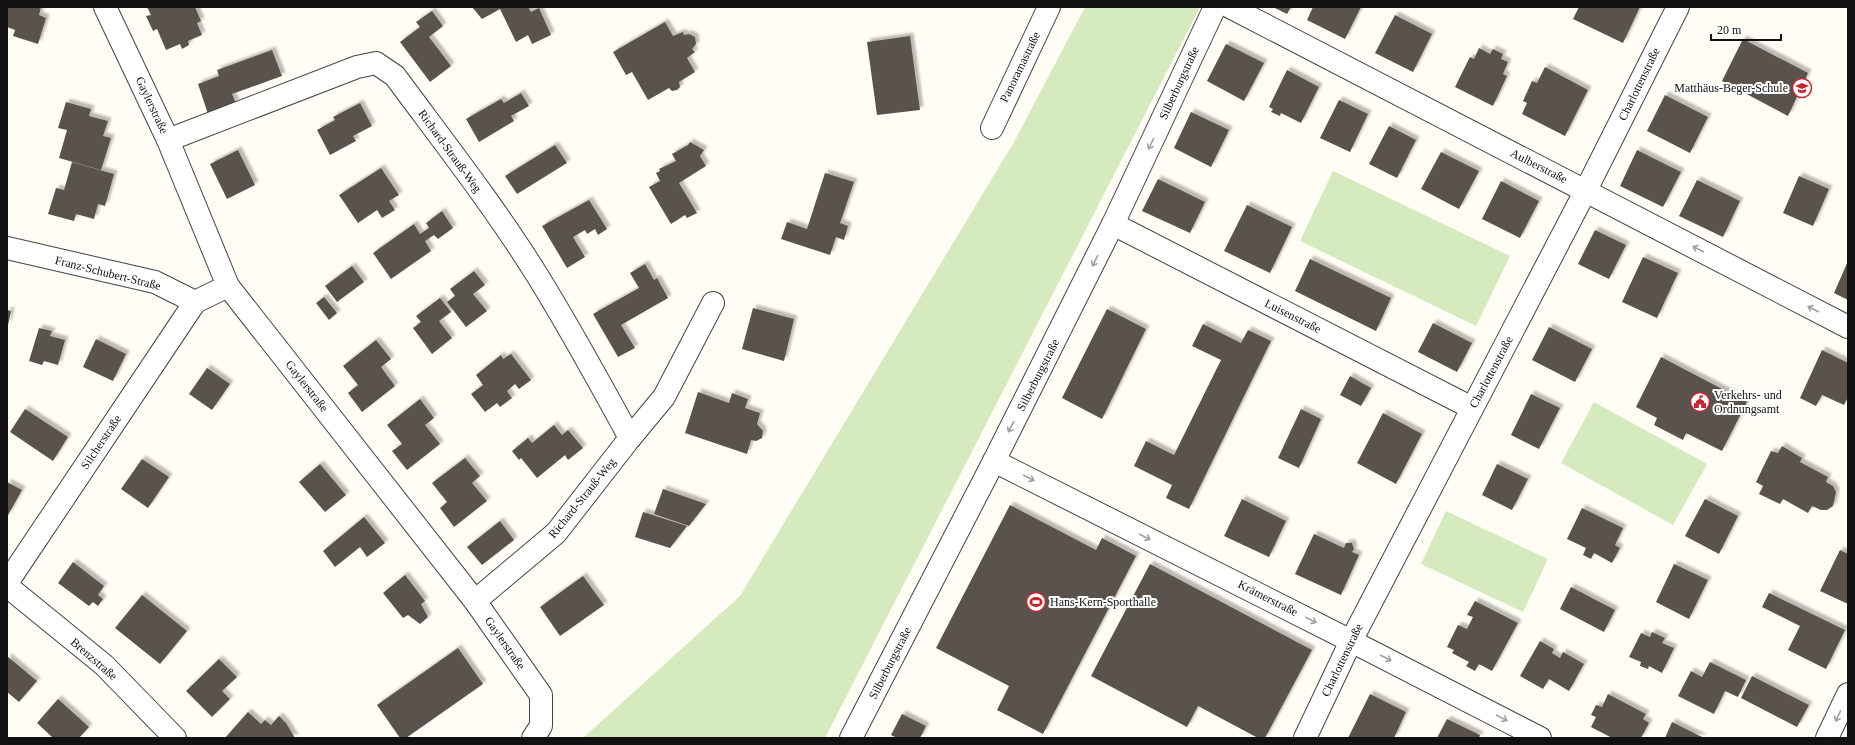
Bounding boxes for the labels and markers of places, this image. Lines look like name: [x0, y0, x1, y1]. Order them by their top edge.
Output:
school or university icon: Matthäus-Beger-Schule: [1791, 77, 1813, 99]
place label: Matthäus-Beger-Schule: [1674, 81, 1788, 95]
place label: Verkehrs- und Ordnungsamt: [1714, 388, 1782, 416]
public building icon: Verkehrs- und Ordnungsamt: [1689, 391, 1711, 413]
sports icon: Hans-Kern-Sporthalle: [1025, 591, 1047, 613]
place label: Hans-Kern-Sporthalle: [1050, 595, 1156, 609]

